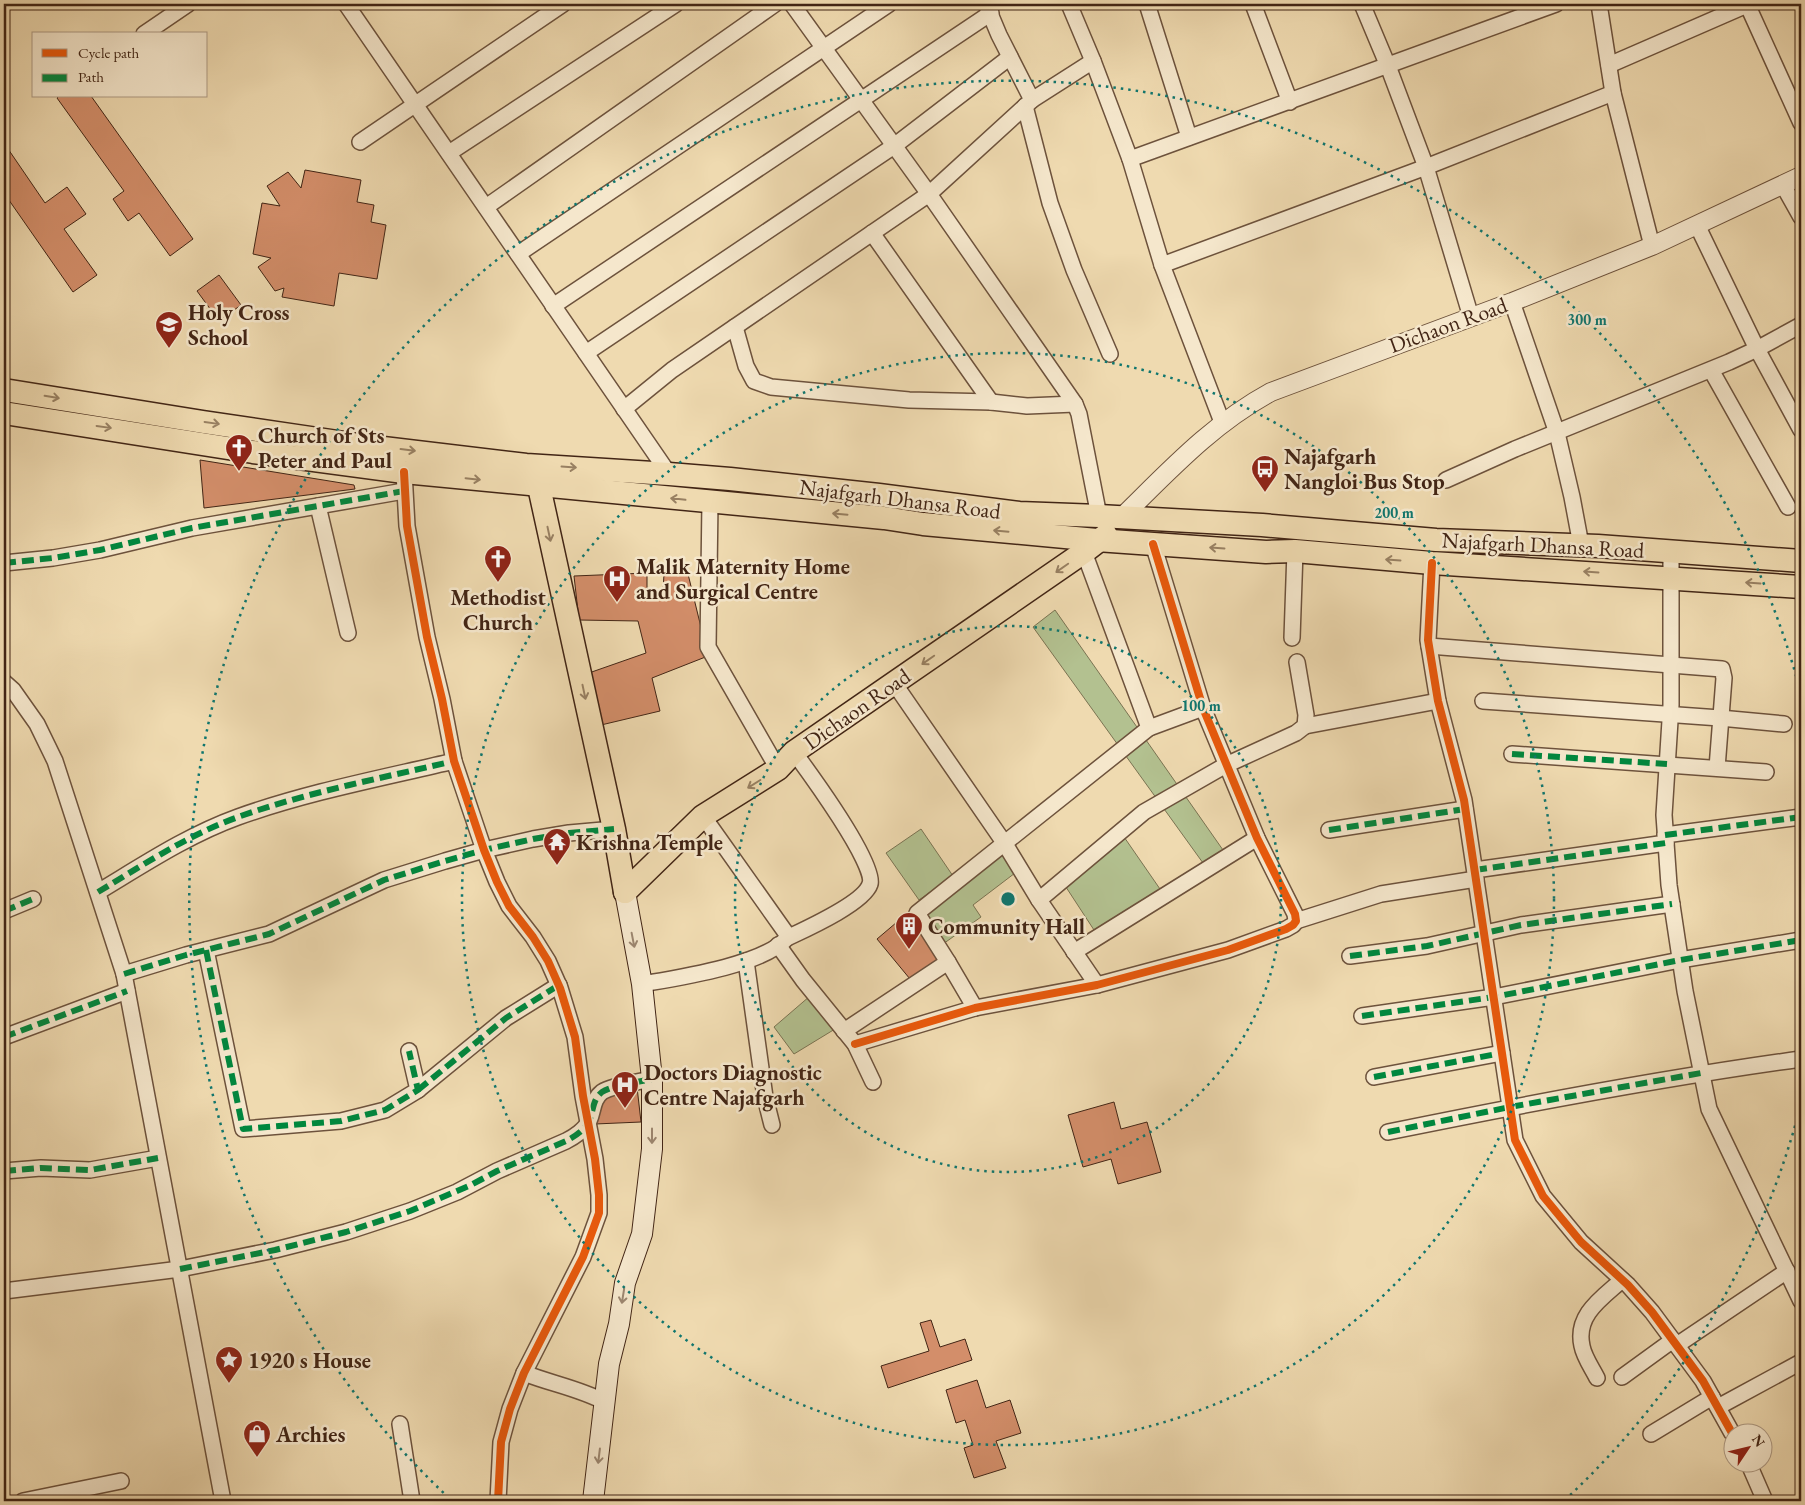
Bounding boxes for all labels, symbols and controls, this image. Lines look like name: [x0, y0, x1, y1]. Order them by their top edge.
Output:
legend: [32, 32, 208, 98]
text: Cycle path: [78, 43, 140, 62]
text: Path: [78, 67, 104, 86]
street label: Dichaon Road: [1385, 290, 1512, 360]
place label: Holy Cross School: [188, 298, 290, 352]
school or university icon: Holy Cross School: [154, 310, 184, 349]
text: 300 m: [1567, 310, 1607, 329]
one-way arrow: [44, 393, 60, 403]
one-way arrow: [204, 419, 220, 429]
place label: Church of Sts Peter and Paul: [258, 421, 392, 475]
one-way arrow: [96, 423, 112, 433]
church icon: Church of Sts Peter and Paul: [224, 433, 254, 472]
place label: Najafgarh Nangloi Bus Stop: [1284, 442, 1445, 496]
one-way arrow: [400, 445, 416, 455]
bus stop icon: Najafgarh Nangloi Bus Stop: [1250, 454, 1280, 493]
one-way arrow: [561, 463, 577, 472]
street label: Najafgarh Dhansa Road: [798, 472, 1003, 526]
one-way arrow: [464, 474, 480, 484]
one-way arrow: [670, 494, 686, 504]
text: 200 m: [1374, 503, 1414, 522]
one-way arrow: [832, 509, 848, 519]
one-way arrow: [545, 525, 554, 541]
street label: Najafgarh Dhansa Road: [1441, 525, 1646, 565]
one-way arrow: [993, 526, 1009, 536]
church icon: Methodist Church: [483, 544, 513, 583]
one-way arrow: [1210, 544, 1226, 553]
place label: Malik Maternity Home and Surgical Centre: [636, 552, 850, 606]
one-way arrow: [1386, 556, 1402, 565]
one-way arrow: [1055, 563, 1069, 573]
hospital icon: Malik Maternity Home and Surgical Centre: [602, 564, 632, 603]
one-way arrow: [1583, 568, 1599, 577]
one-way arrow: [1745, 579, 1761, 588]
place label: Methodist Church: [450, 583, 546, 637]
one-way arrow: [922, 655, 936, 665]
street label: Dichaon Road: [798, 661, 917, 756]
one-way arrow: [580, 684, 589, 700]
text: 100 m: [1181, 696, 1221, 715]
one-way arrow: [747, 780, 761, 790]
temple icon: Krishna Temple: [542, 827, 572, 866]
place label: Krishna Temple: [576, 828, 723, 857]
centre of rings: [999, 890, 1017, 908]
building icon: Community Hall: [894, 911, 924, 950]
place label: Community Hall: [928, 912, 1085, 941]
one-way arrow: [629, 932, 639, 948]
place label: Doctors Diagnostic Centre Najafgarh: [644, 1058, 822, 1112]
hospital icon: Doctors Diagnostic Centre Najafgarh: [610, 1070, 640, 1109]
one-way arrow: [647, 1128, 657, 1144]
one-way arrow: [618, 1287, 628, 1303]
place icon: 1920 s House: [214, 1345, 244, 1384]
place label: 1920 s House: [248, 1346, 371, 1375]
shop icon: Archies: [242, 1419, 272, 1458]
place label: Archies: [275, 1420, 346, 1449]
north arrow: [1722, 1422, 1772, 1472]
text: N: [1748, 1431, 1770, 1451]
one-way arrow: [594, 1448, 604, 1464]

